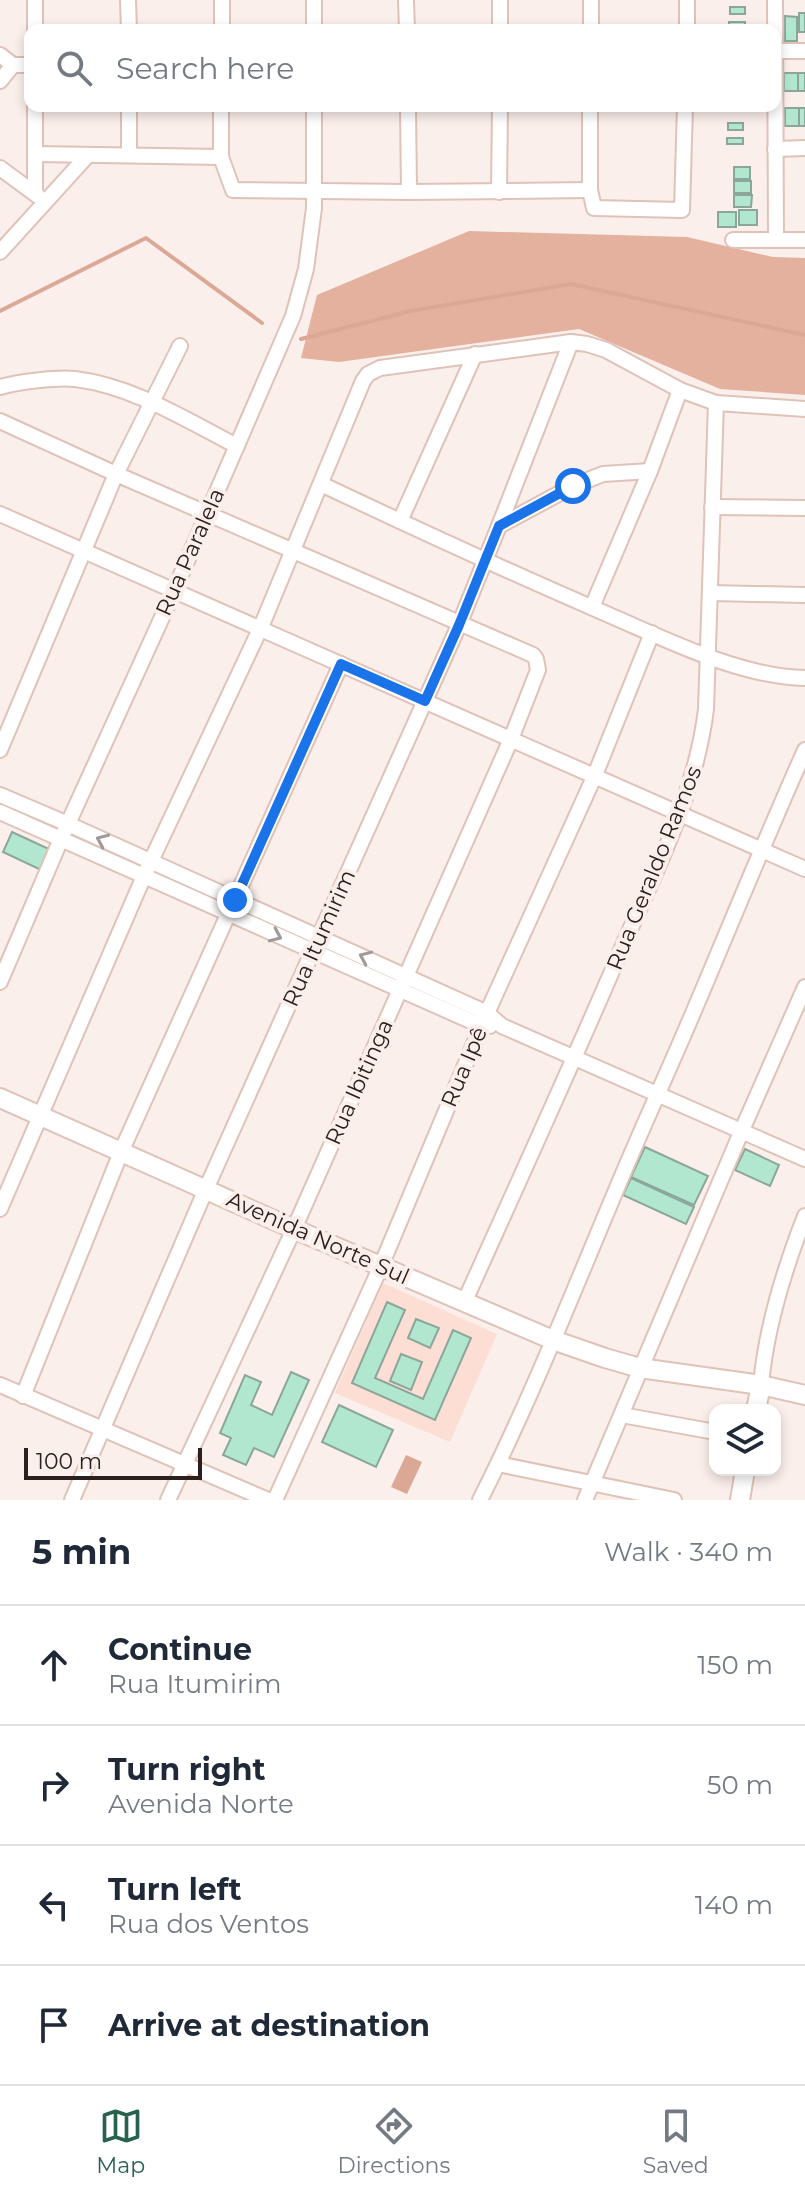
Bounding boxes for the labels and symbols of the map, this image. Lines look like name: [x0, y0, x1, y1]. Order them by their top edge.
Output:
route start: [555, 468, 591, 504]
street label: Rua Paralela: [150, 484, 230, 620]
street label: Rua Geraldo Ramos: [601, 762, 707, 974]
one-way arrow: [96, 833, 111, 849]
street label: Rua Itumirim: [277, 865, 361, 1011]
route end: [217, 882, 253, 918]
one-way arrow: [267, 926, 282, 942]
one-way arrow: [359, 951, 373, 967]
street label: Rua Ibitinga: [319, 1015, 399, 1149]
street label: Rua Ipê: [435, 1023, 493, 1111]
street label: Avenida Norte Sul: [222, 1186, 414, 1290]
scale bar: [24, 1444, 202, 1480]

